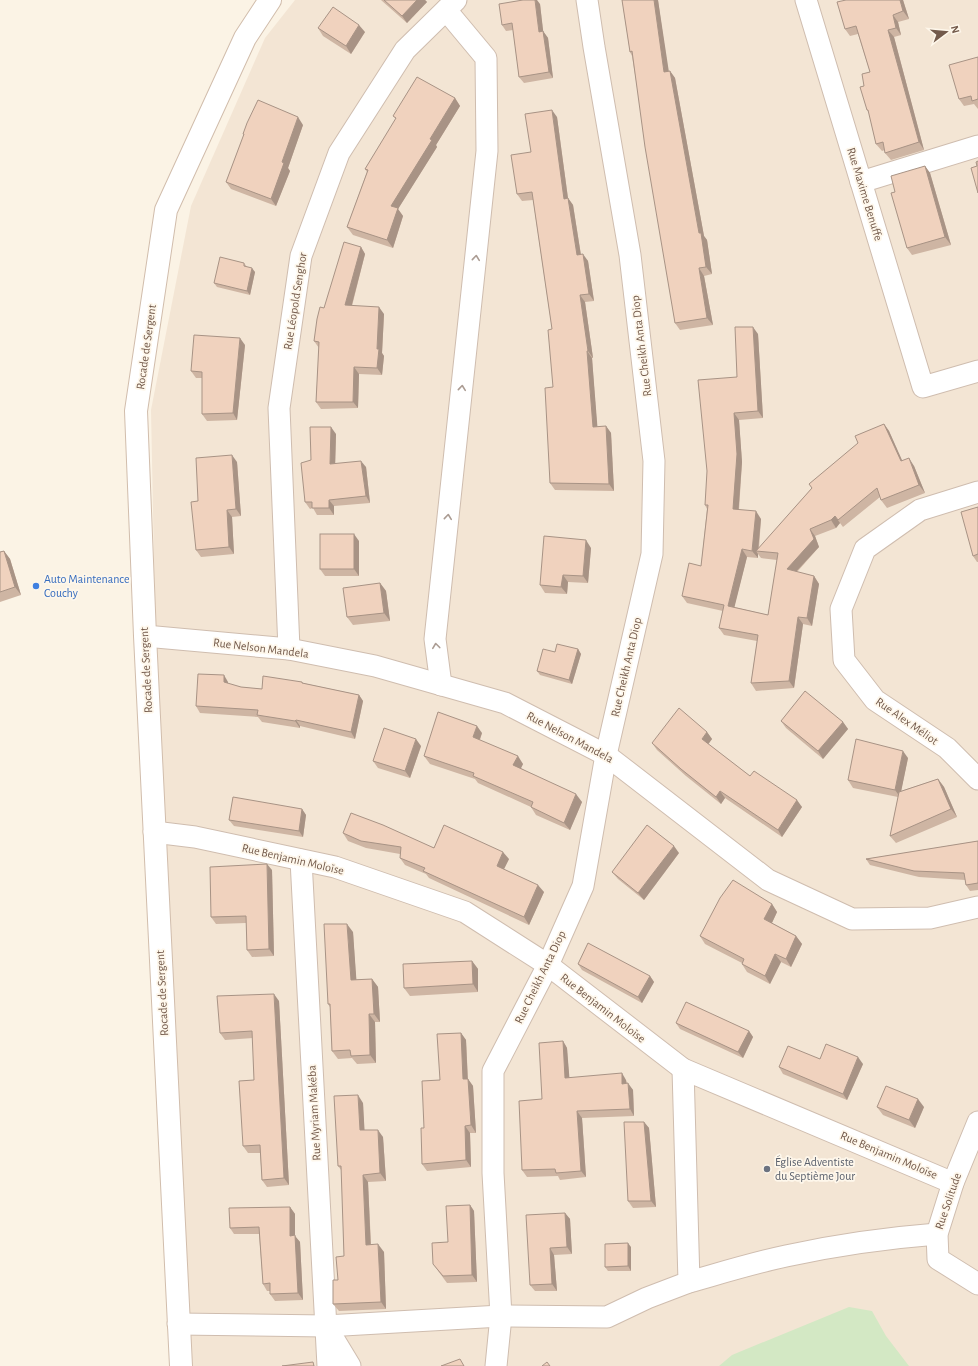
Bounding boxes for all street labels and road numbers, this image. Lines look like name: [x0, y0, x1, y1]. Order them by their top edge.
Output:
street label: Rue Maxime Benuffe: [845, 146, 885, 242]
street label: Rue Léopold Senghor: [281, 251, 309, 351]
street label: Rue Cheikh Anta Diop: [629, 295, 653, 397]
street label: Rocade de Sergent: [134, 303, 158, 390]
street label: Rue Cheikh Anta Diop: [609, 616, 643, 718]
street label: Rocade de Sergent: [138, 627, 154, 713]
street label: Rue Nelson Mandela: [213, 636, 310, 660]
street label: Rue Alex Méliot: [874, 695, 940, 747]
street label: Rue Nelson Mandela: [525, 709, 616, 765]
street label: Rue Benjamin Moloïse: [241, 841, 345, 878]
street label: Rue Cheikh Anta Diop: [512, 929, 568, 1025]
street label: Rocade de Sergent: [154, 950, 170, 1036]
street label: Rue Benjamin Moloïse: [558, 971, 648, 1046]
street label: Rue Myriam Makéba: [305, 1064, 323, 1161]
street label: Rue Benjamin Moloïse: [838, 1129, 939, 1182]
street label: Rue Solitude: [933, 1171, 963, 1231]

